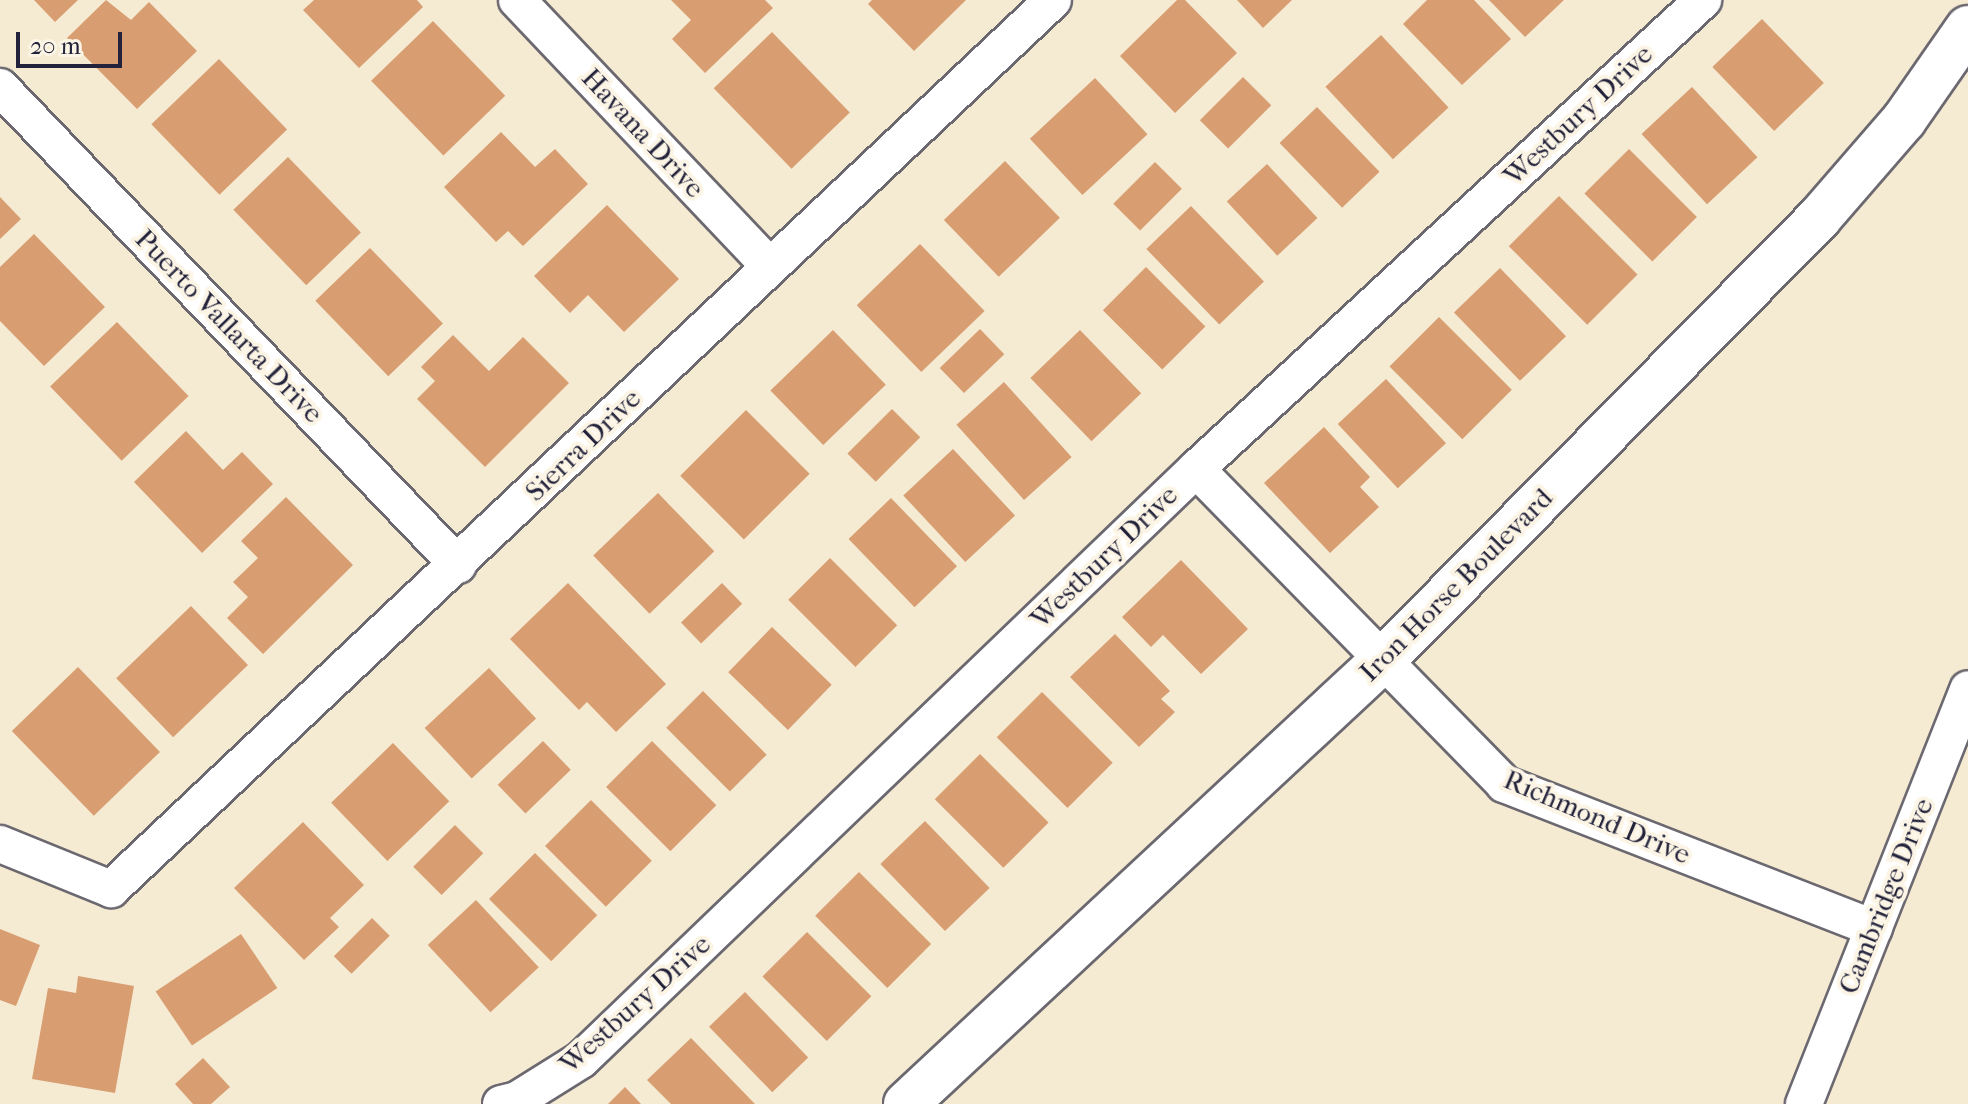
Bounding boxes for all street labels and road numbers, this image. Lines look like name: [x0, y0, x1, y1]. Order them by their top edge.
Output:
street label: Westbury Drive: [1497, 37, 1659, 193]
street label: Havana Drive: [574, 61, 712, 205]
street label: Puerto Vallarta Drive: [128, 222, 330, 430]
street label: Sierra Drive: [518, 382, 648, 508]
street label: Westbury Drive: [1024, 478, 1184, 636]
street label: Iron Horse Boulevard: [1352, 481, 1560, 689]
street label: Richmond Drive: [1499, 763, 1695, 871]
street label: Cambridge Drive: [1831, 793, 1941, 999]
street label: Westbury Drive: [553, 928, 717, 1080]

